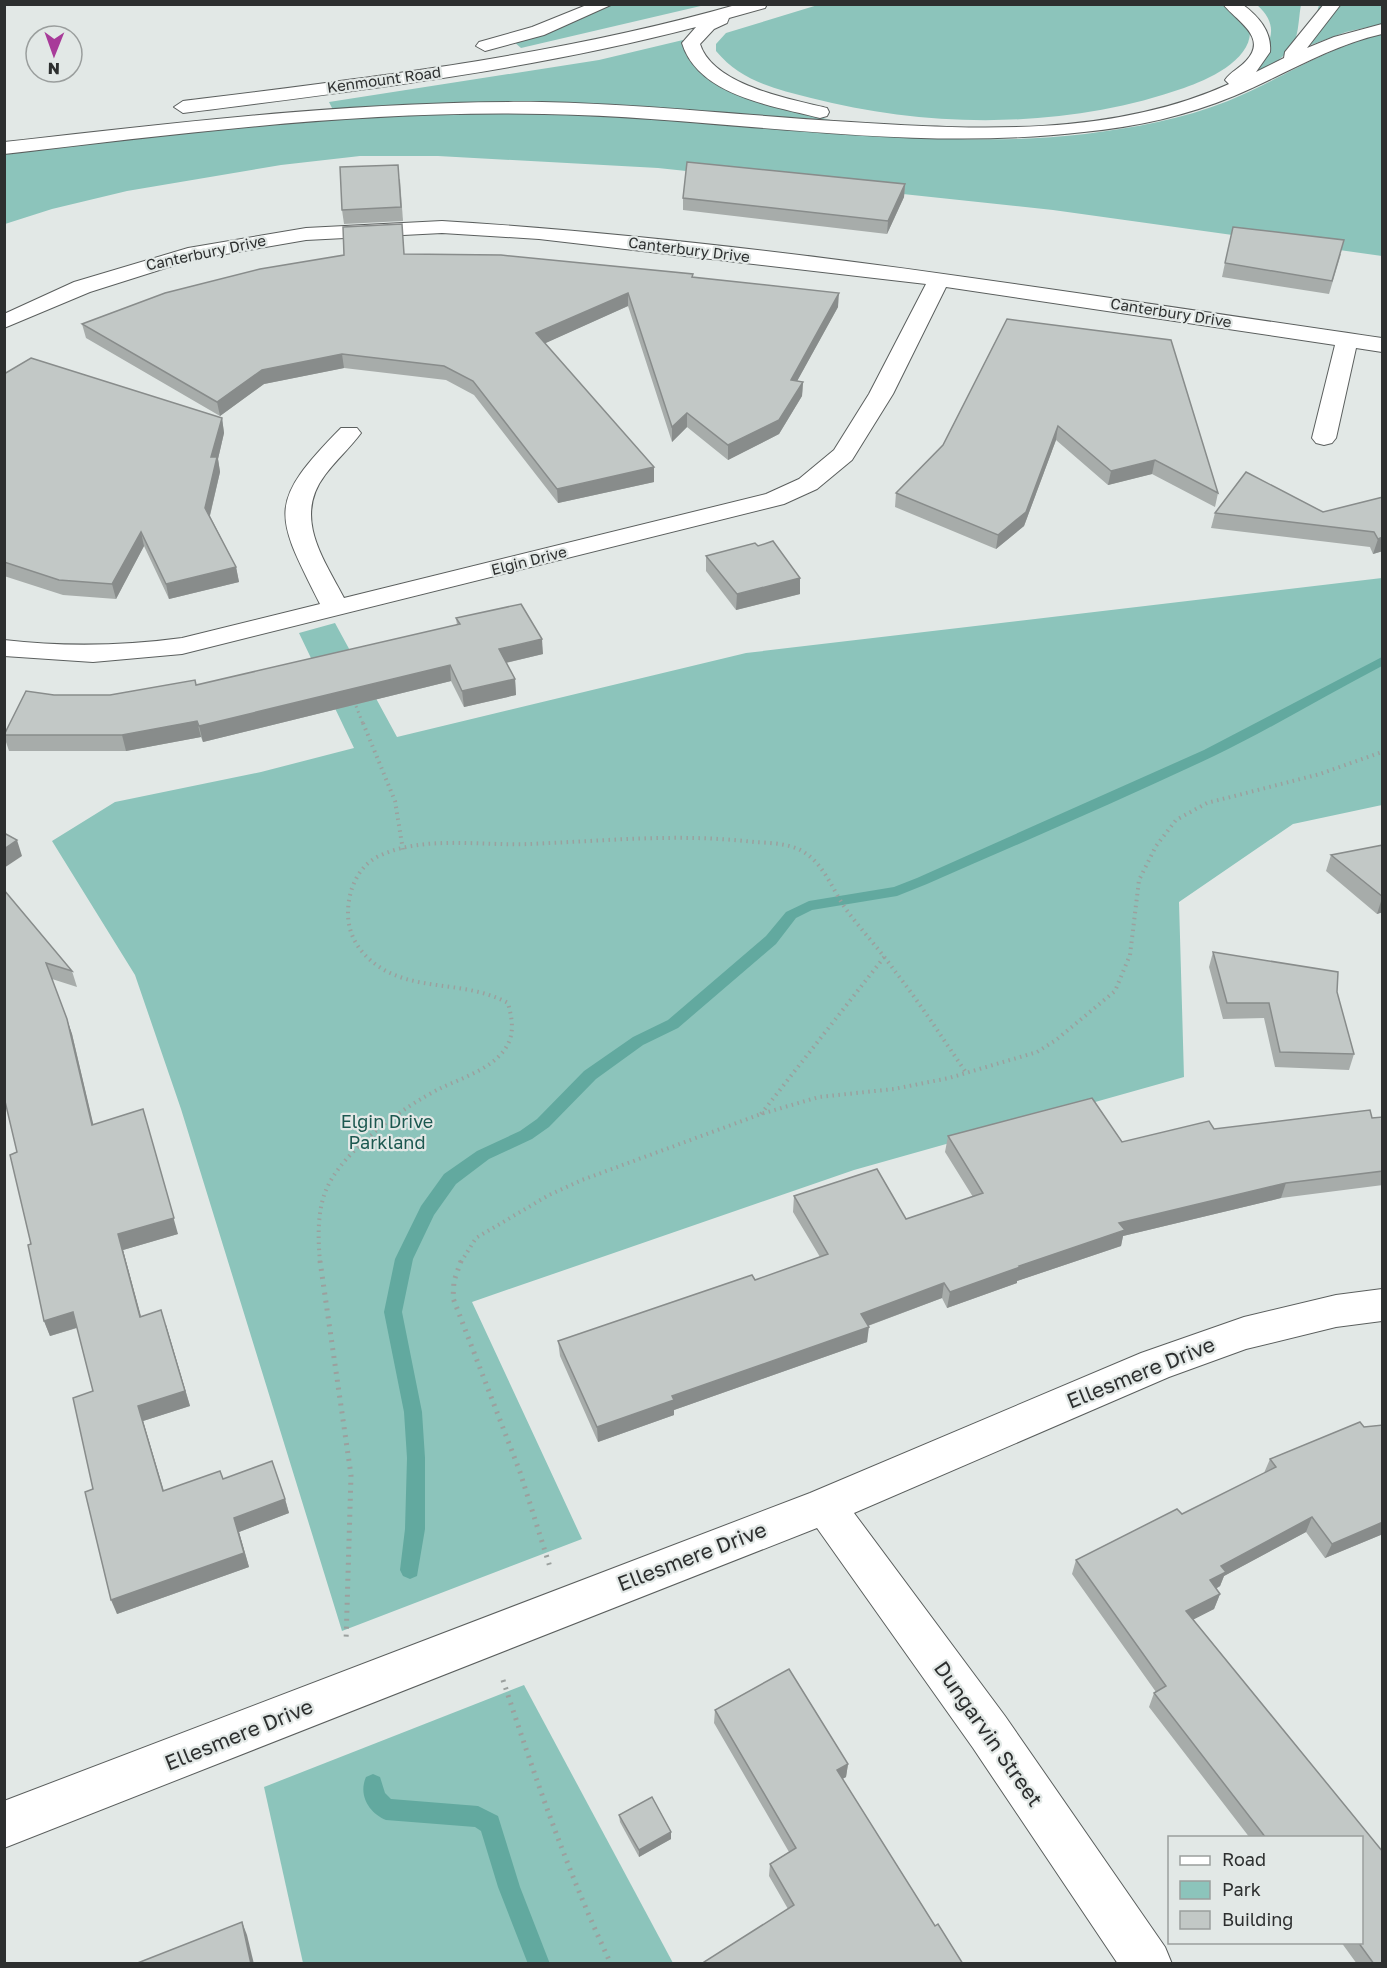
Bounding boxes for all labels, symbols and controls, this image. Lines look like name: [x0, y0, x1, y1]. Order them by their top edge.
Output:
north arrow: [24, 24, 84, 84]
text: N: [47, 59, 60, 79]
street label: Kenmount Road: [326, 62, 442, 96]
street label: Canterbury Drive: [144, 230, 268, 274]
street label: Canterbury Drive: [627, 233, 751, 265]
street label: Canterbury Drive: [1109, 294, 1233, 331]
street label: Elgin Drive: [489, 542, 569, 578]
park label: Elgin Drive Parkland: [341, 1110, 433, 1153]
street label: Ellesmere Drive: [1063, 1331, 1219, 1414]
street label: Ellesmere Drive: [613, 1516, 770, 1596]
street label: Dungarvin Street: [929, 1656, 1049, 1811]
street label: Ellesmere Drive: [161, 1693, 317, 1776]
legend: [1168, 1836, 1363, 1944]
text: Road: [1222, 1848, 1266, 1870]
text: Park: [1222, 1878, 1261, 1900]
text: Building: [1222, 1908, 1293, 1930]

